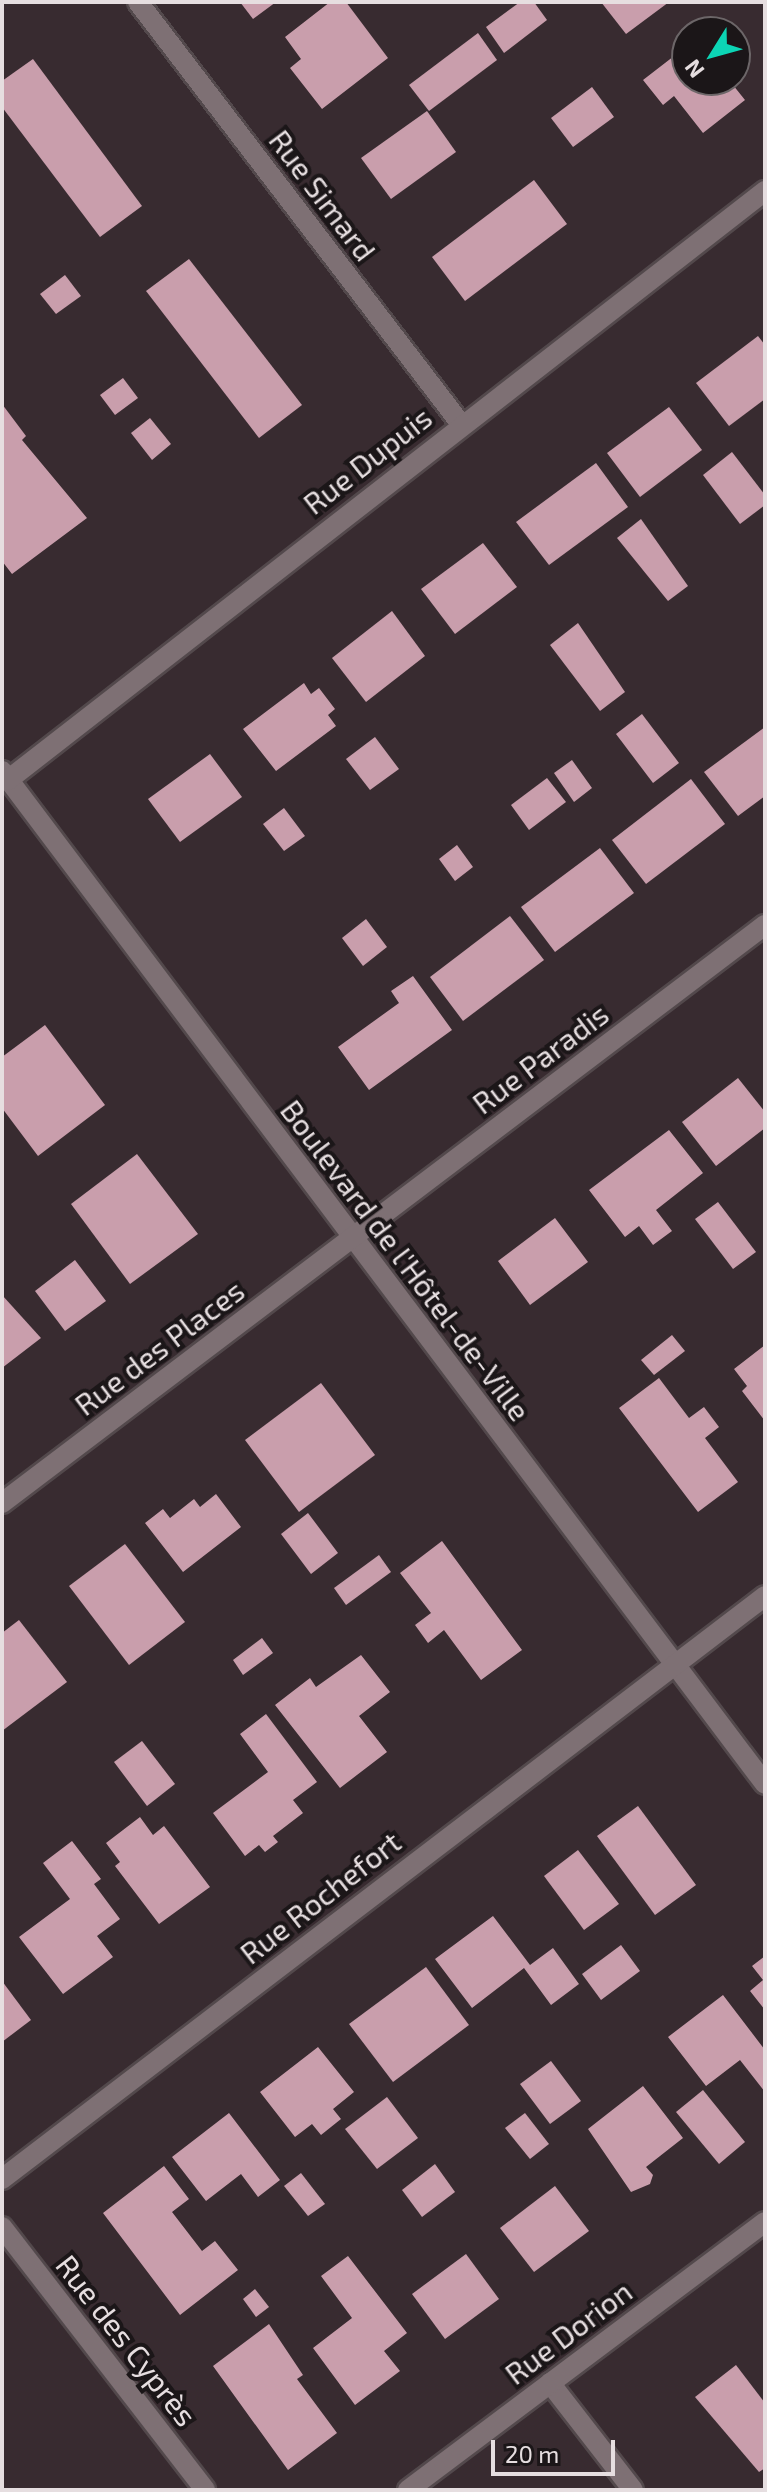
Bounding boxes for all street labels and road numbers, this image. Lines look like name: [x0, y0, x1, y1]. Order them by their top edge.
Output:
street label: Rue Simard: [262, 123, 384, 267]
street label: Rue Dupuis: [296, 399, 438, 521]
street label: Rue Paradis: [465, 995, 615, 1121]
street label: Boulevard de l'Hôtel-de-Ville: [274, 1093, 538, 1427]
street label: Rue des Places: [67, 1272, 251, 1422]
street label: Rue Rochefort: [233, 1823, 407, 1971]
street label: Rue des Cyprès: [49, 2247, 205, 2433]
street label: Rue Dorion: [498, 2273, 638, 2391]

